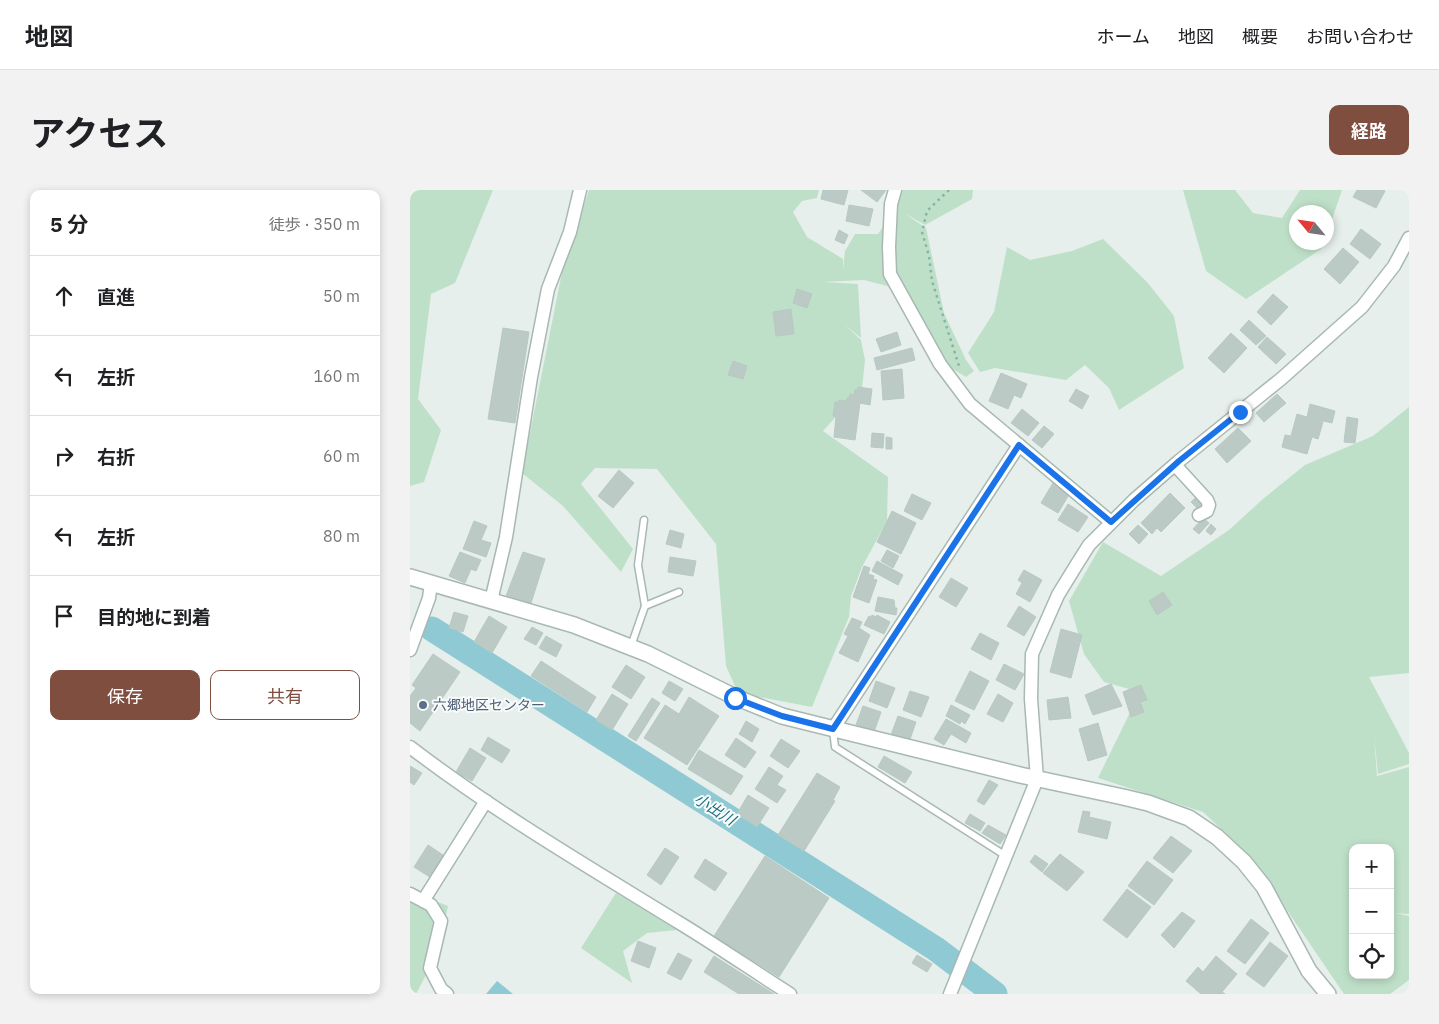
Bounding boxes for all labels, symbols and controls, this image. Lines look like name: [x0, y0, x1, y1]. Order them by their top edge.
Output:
text: 地図: [25, 20, 73, 52]
text: ホーム: [1097, 25, 1150, 48]
text: 地図: [1178, 25, 1214, 48]
text: 概要: [1242, 25, 1278, 48]
text: お問い合わせ: [1306, 25, 1414, 48]
button: 経路: [1329, 105, 1409, 155]
text: アクセス: [30, 110, 168, 156]
north arrow: [1289, 205, 1334, 250]
text: 5 分: [50, 210, 89, 238]
text: 徒歩 · 350 m: [269, 214, 360, 234]
icon: ahead: [50, 282, 78, 310]
text: 直進: [97, 285, 135, 309]
text: 50 m: [323, 286, 360, 306]
icon: left: [50, 362, 78, 390]
text: 左折: [97, 365, 135, 389]
text: 160 m: [313, 366, 360, 386]
route end: [1229, 401, 1252, 424]
icon: right: [50, 442, 78, 470]
text: 右折: [97, 445, 135, 469]
text: 60 m: [323, 446, 360, 466]
icon: left: [50, 522, 78, 550]
text: 左折: [97, 525, 135, 549]
text: 80 m: [323, 526, 360, 546]
icon: arrive: [50, 602, 78, 630]
text: 目的地に到着: [97, 605, 211, 629]
button: 保存: [50, 670, 200, 720]
button: 共有: [210, 670, 360, 720]
route start: [724, 687, 747, 710]
place label: 六郷地区センター: [433, 696, 545, 714]
marker: 六郷地区センター: [417, 699, 429, 711]
water label: 小出川: [691, 789, 741, 830]
map controls: [1349, 844, 1394, 979]
button: +: [1349, 844, 1394, 889]
button: −: [1349, 889, 1394, 934]
button: locate: [1349, 934, 1394, 979]

